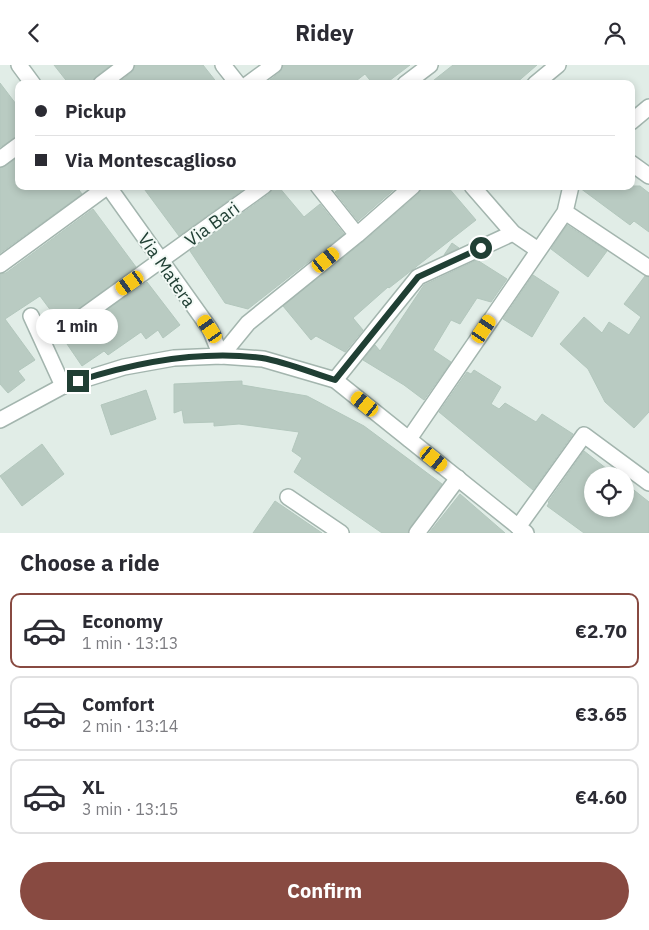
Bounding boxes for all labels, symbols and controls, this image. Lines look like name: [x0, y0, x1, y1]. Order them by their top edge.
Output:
text: Ridey: [295, 18, 354, 47]
icon: back: [20, 19, 48, 47]
icon: person: [601, 19, 629, 47]
text: Pickup: [65, 99, 126, 123]
text: Via Montescaglioso: [65, 148, 236, 172]
street label: Via Bari: [180, 197, 244, 251]
street label: Via Matera: [133, 228, 201, 312]
route start: [470, 237, 492, 259]
car: [309, 245, 342, 275]
car: [113, 268, 146, 298]
callout: 1 min: [37, 309, 119, 343]
car: [195, 312, 224, 346]
car: [469, 312, 498, 346]
text: 1 min: [56, 316, 98, 336]
route end: [67, 370, 89, 392]
car: [348, 389, 381, 419]
car: [417, 444, 450, 474]
map controls: [584, 467, 634, 517]
button: locate: [584, 467, 634, 517]
text: Choose a ride: [20, 548, 160, 577]
icon: car: [22, 608, 67, 653]
text: Economy: [82, 609, 163, 633]
text: €2.70: [575, 619, 627, 643]
text: 1 min · 13:13: [82, 633, 178, 653]
icon: car: [22, 691, 67, 736]
text: Comfort: [82, 692, 155, 716]
text: €3.65: [575, 702, 627, 726]
text: 2 min · 13:14: [82, 716, 178, 736]
icon: car: [22, 774, 67, 819]
text: XL: [82, 775, 105, 799]
text: €4.60: [575, 785, 627, 809]
text: 3 min · 13:15: [82, 799, 178, 819]
button: Confirm: [20, 862, 629, 920]

